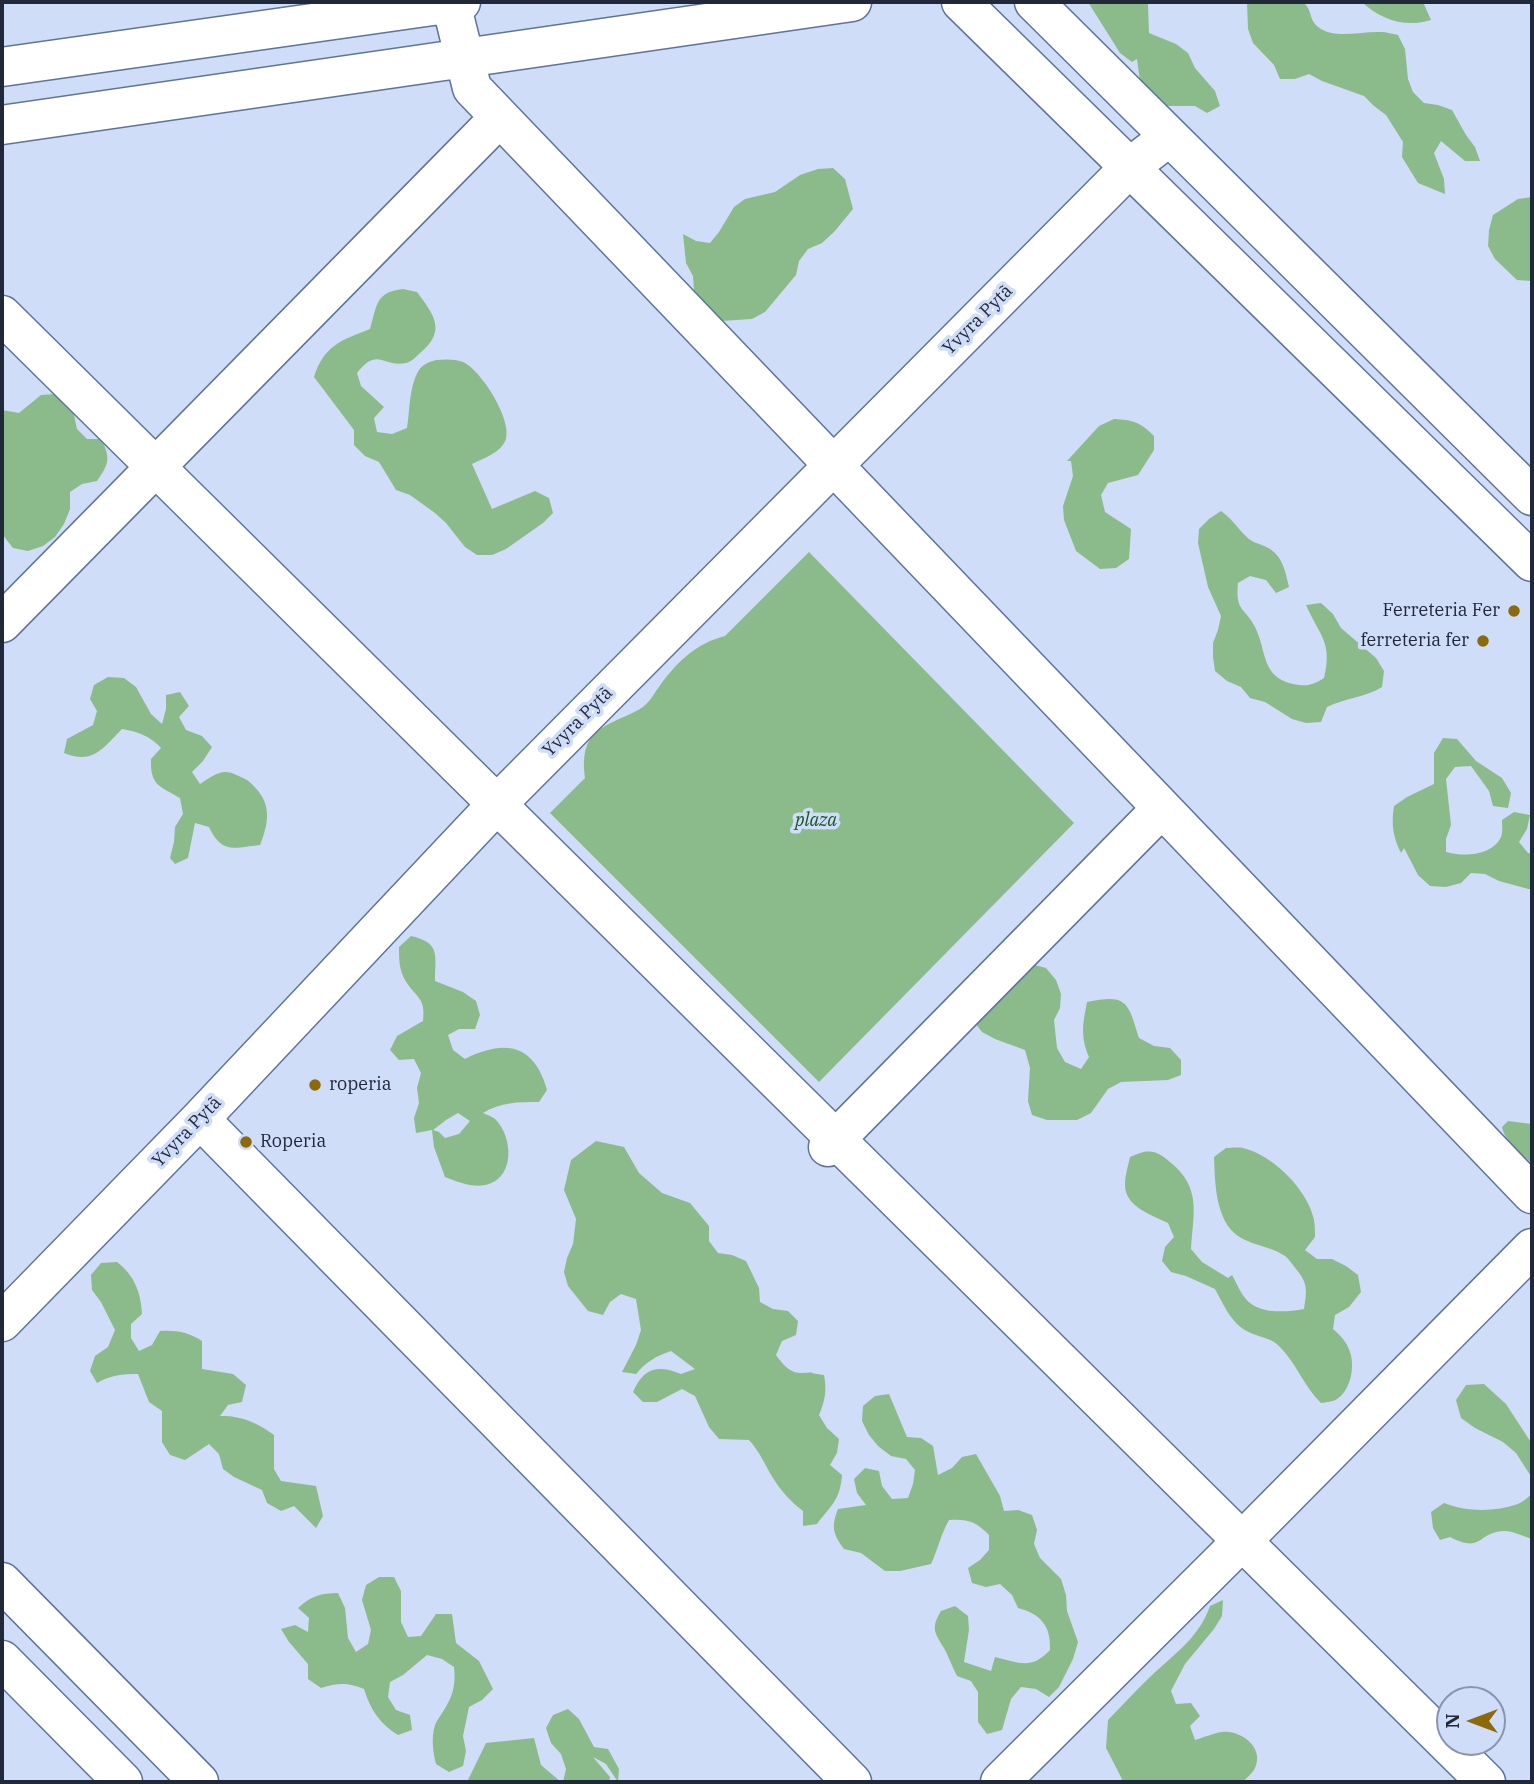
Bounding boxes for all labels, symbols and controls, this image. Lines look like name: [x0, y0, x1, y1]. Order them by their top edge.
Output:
street label: Yvyra Pytã: [939, 281, 1017, 359]
place label: Ferreteria Fer: [1382, 600, 1500, 622]
marker: Ferreteria Fer: [1506, 603, 1522, 619]
place label: ferreteria fer: [1360, 630, 1469, 652]
marker: ferreteria fer: [1475, 633, 1491, 649]
street label: Yvyra Pytã: [539, 683, 617, 761]
park label: plaza: [795, 810, 837, 832]
place label: roperia: [329, 1074, 391, 1096]
marker: roperia: [307, 1077, 323, 1093]
street label: Yvyra Pytã: [148, 1092, 226, 1172]
place label: Roperia: [260, 1131, 326, 1153]
marker: Roperia: [238, 1134, 254, 1150]
north arrow: [1436, 1686, 1506, 1756]
text: N: [1440, 1713, 1464, 1729]

